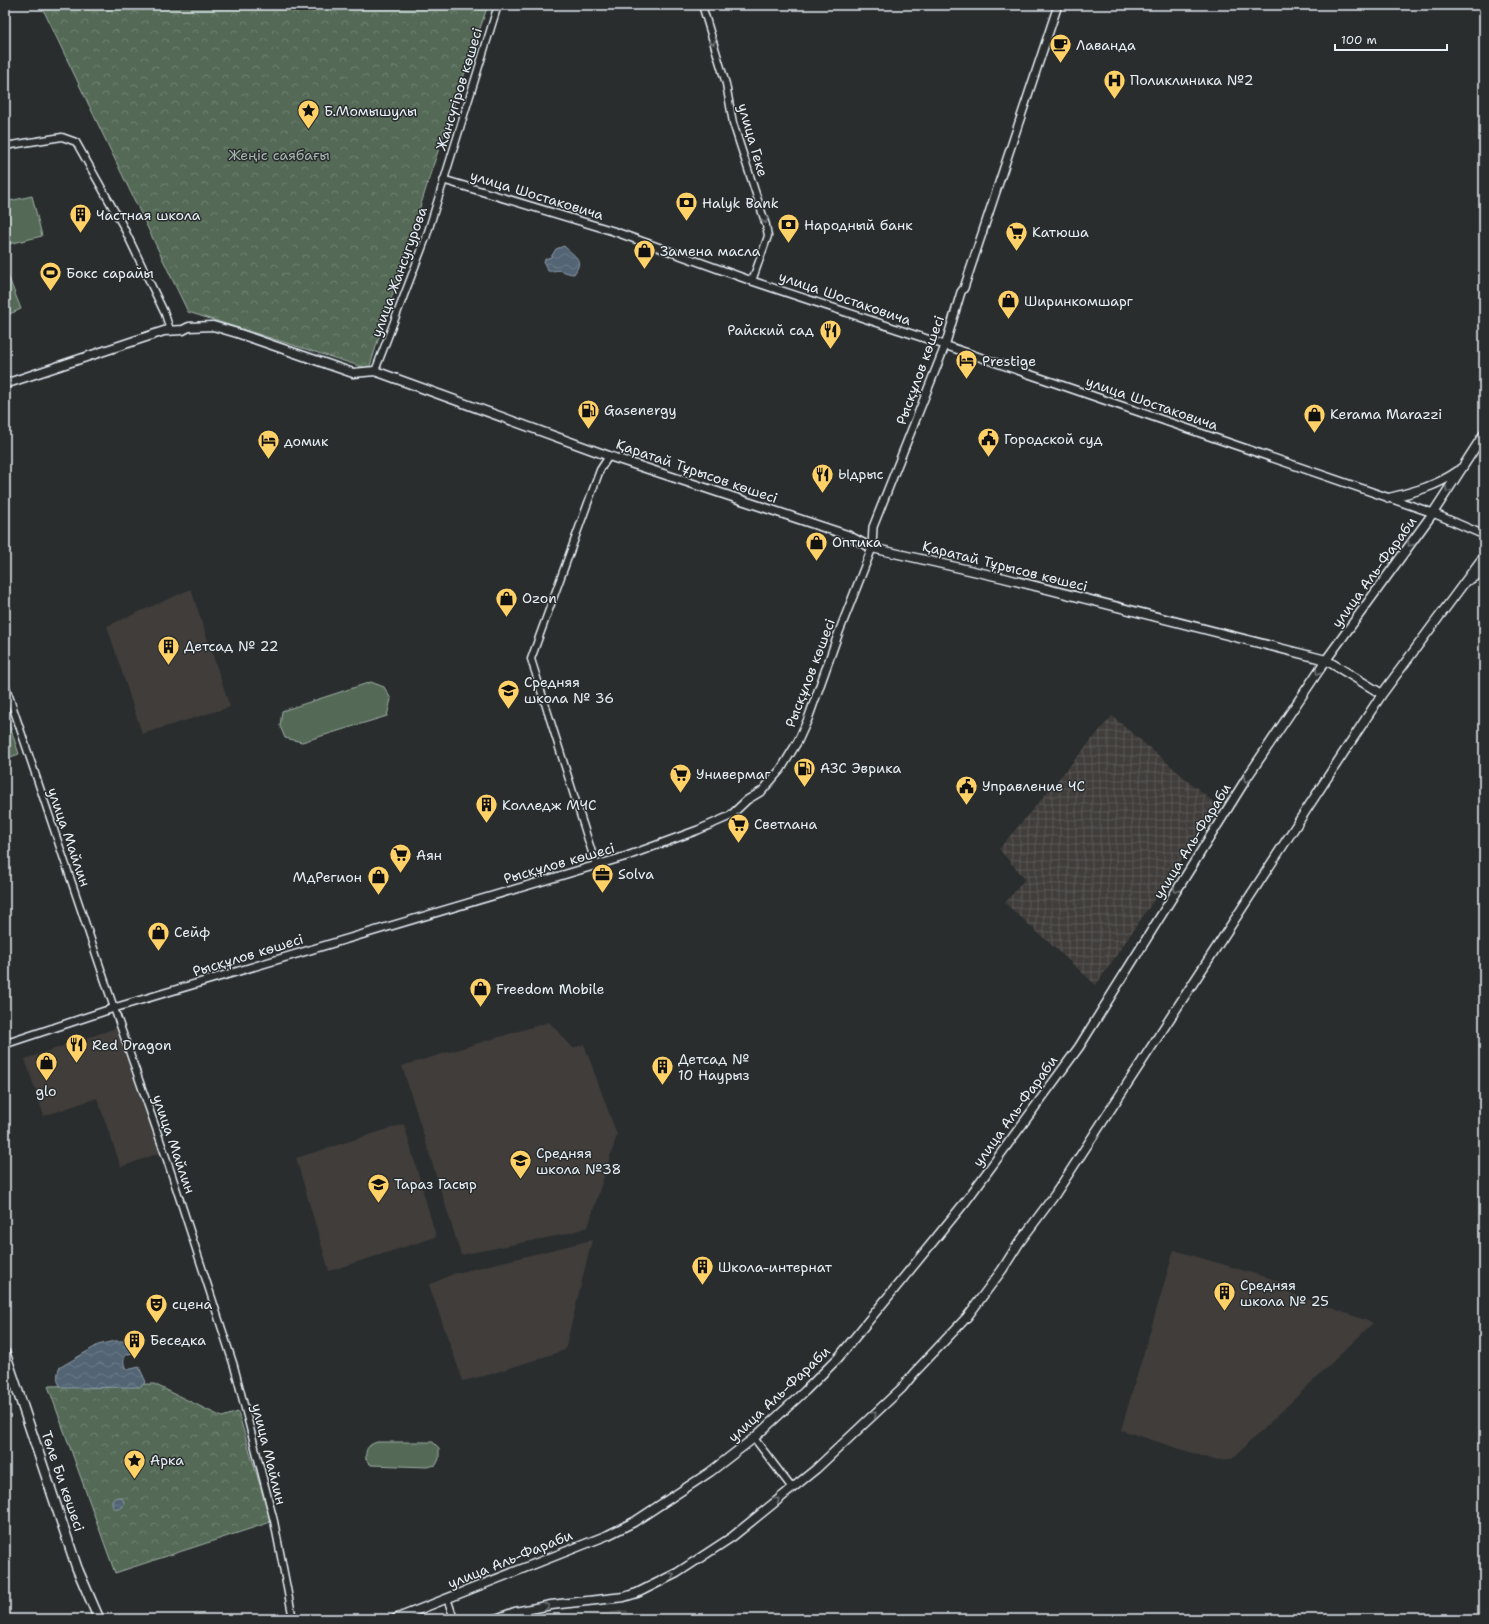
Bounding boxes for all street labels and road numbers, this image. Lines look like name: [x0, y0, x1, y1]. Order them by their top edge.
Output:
street label: Жансүгіров көшесі: [432, 25, 486, 153]
street label: улица Геке: [734, 101, 772, 179]
street label: улица Шостаковича: [468, 166, 606, 224]
street label: улица Жансугурова: [367, 204, 431, 340]
street label: улица Шостаковича: [776, 267, 914, 329]
street label: Рысқұлов көшесі: [892, 313, 948, 427]
street label: улица Шостаковича: [1083, 372, 1221, 434]
street label: Қаратай Тұрысов көшесі: [614, 435, 780, 507]
street label: улица Аль-Фараби: [1328, 513, 1420, 631]
street label: Қаратай Тұрысов көшесі: [920, 537, 1090, 595]
street label: Рысқұлов көшесі: [781, 616, 839, 730]
street label: улица Аль-Фараби: [1149, 780, 1235, 902]
street label: улица Майлин: [44, 785, 94, 889]
street label: Рысқұлов көшесі: [501, 839, 617, 887]
street label: Рысқұлов көшесі: [190, 930, 306, 980]
street label: улица Аль-Фараби: [969, 1052, 1061, 1170]
street label: улица Майлин: [149, 1092, 199, 1196]
street label: улица Аль-Фараби: [724, 1342, 834, 1446]
street label: улица Майлин: [248, 1402, 290, 1506]
street label: Төле Би көшесі: [37, 1428, 89, 1534]
street label: улица Аль-Фараби: [445, 1526, 575, 1592]

